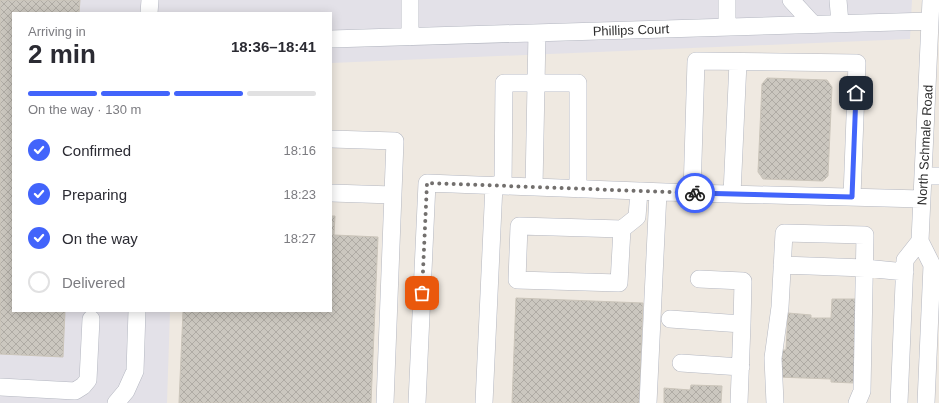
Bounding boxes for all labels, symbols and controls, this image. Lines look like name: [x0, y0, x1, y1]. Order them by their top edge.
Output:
street label: Phillips Court: [592, 21, 670, 39]
text: Arriving in: [28, 24, 86, 39]
text: 18:36–18:41: [231, 38, 316, 55]
text: 2 min: [28, 39, 96, 69]
pin: [839, 76, 873, 110]
icon: home: [845, 82, 867, 104]
street label: North Schmale Road: [914, 84, 936, 206]
text: On the way · 130 m: [28, 102, 141, 117]
icon: check: [28, 139, 50, 161]
text: Confirmed: [62, 142, 131, 159]
text: 18:16: [283, 143, 316, 158]
courier: [675, 173, 715, 213]
icon: bike: [684, 182, 706, 204]
icon: check: [28, 183, 50, 205]
text: Preparing: [62, 186, 127, 203]
text: 18:23: [283, 187, 316, 202]
icon: check: [28, 227, 50, 249]
text: On the way: [62, 230, 138, 247]
text: 18:27: [283, 231, 316, 246]
text: Delivered: [62, 274, 125, 291]
pin: [405, 276, 439, 310]
icon: bag: [411, 282, 433, 304]

